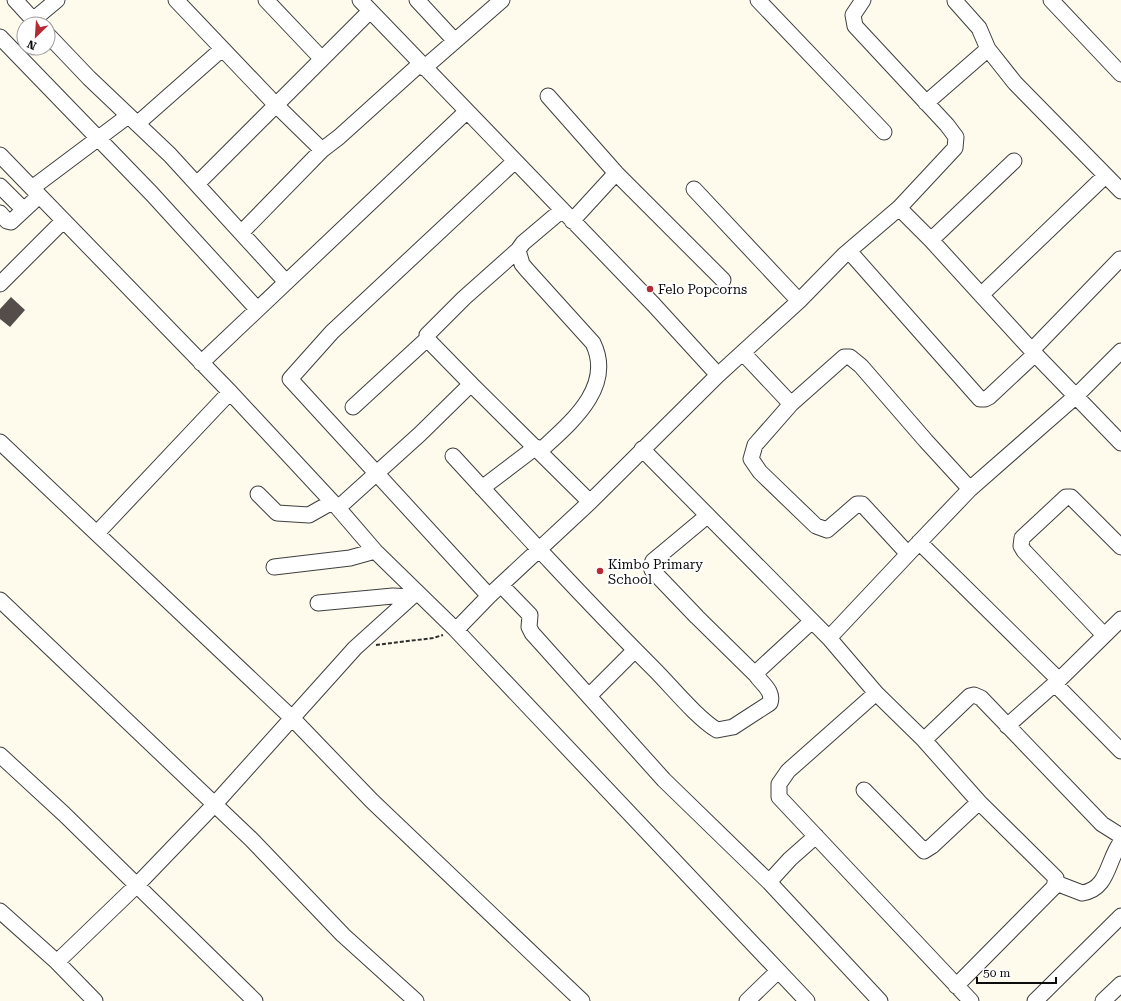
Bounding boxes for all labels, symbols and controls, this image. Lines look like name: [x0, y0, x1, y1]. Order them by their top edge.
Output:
north arrow: [16, 16, 56, 56]
text: N: [25, 37, 39, 52]
place label: Felo Popcorns: [658, 282, 747, 297]
marker: Felo Popcorns: [645, 284, 655, 294]
place label: Kimbo Primary School: [608, 557, 703, 587]
marker: Kimbo Primary School: [595, 566, 605, 576]
scale bar: [977, 959, 1056, 985]
text: 50 m: [983, 966, 1010, 980]

